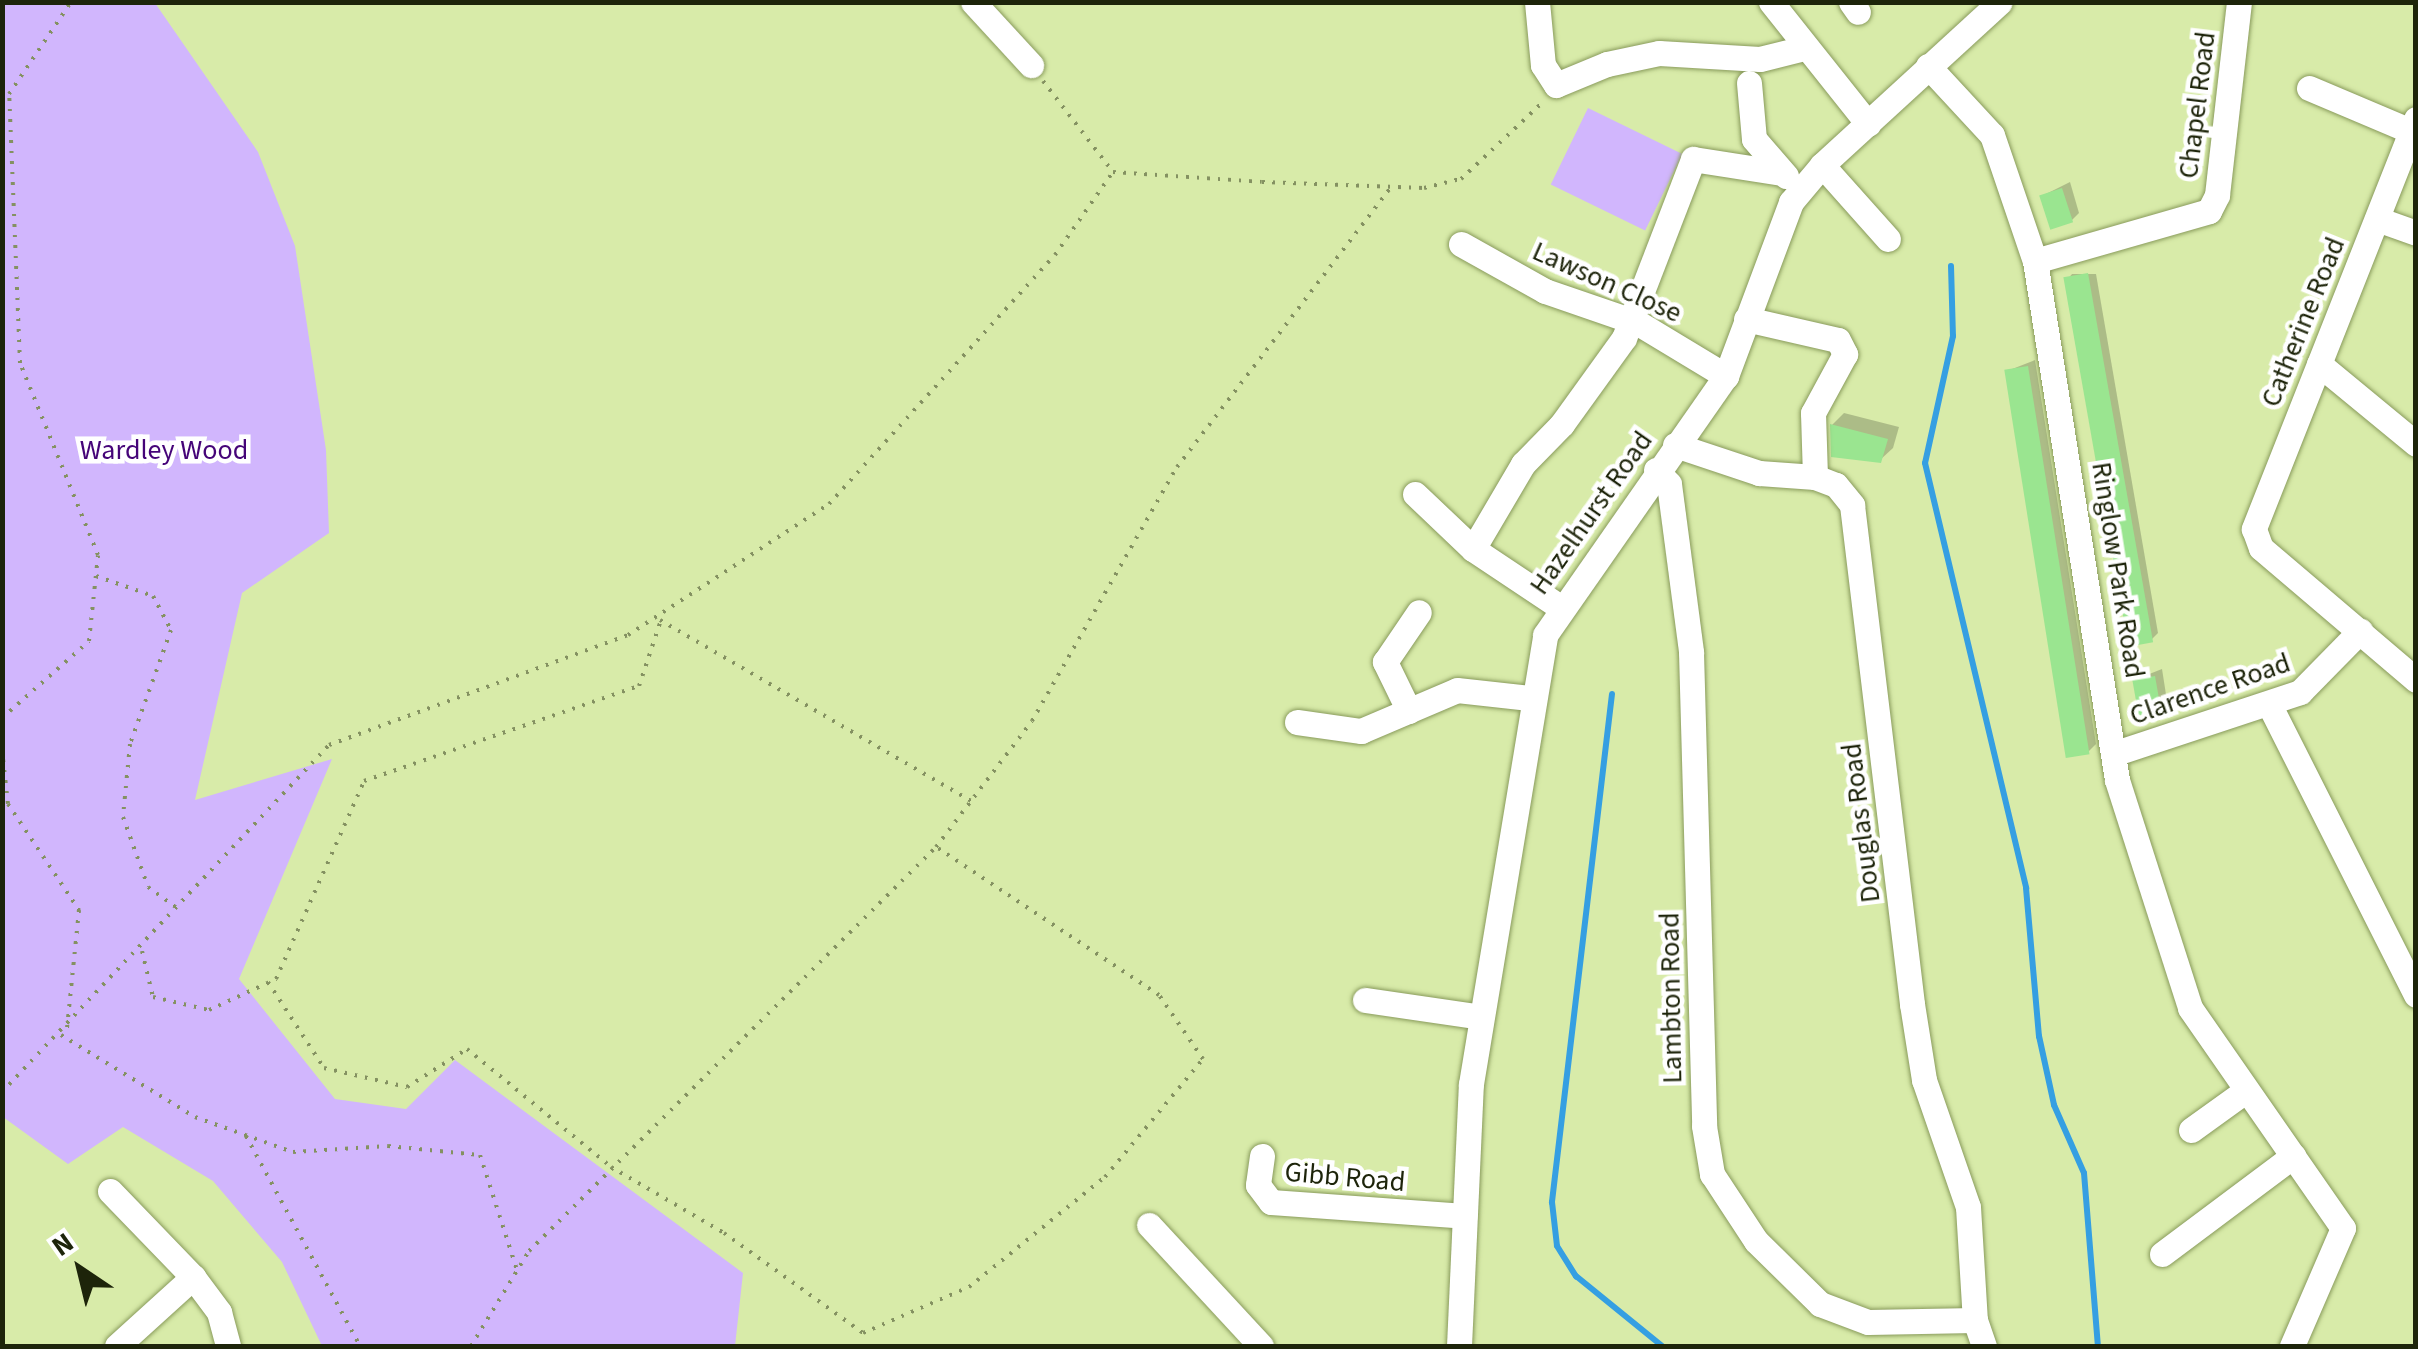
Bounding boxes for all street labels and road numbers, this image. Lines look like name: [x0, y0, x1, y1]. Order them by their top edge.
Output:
street label: Chapel Road: [2171, 30, 2223, 180]
street label: Catherine Road: [2254, 232, 2352, 412]
street label: Lawson Close: [1527, 234, 1687, 330]
street label: Hazelhurst Road: [1522, 425, 1660, 601]
street label: Ringlow Park Road: [2084, 460, 2152, 680]
street label: Clarence Road: [2125, 646, 2295, 732]
street label: Douglas Road: [1835, 741, 1887, 905]
street label: Lambton Road: [1653, 912, 1689, 1084]
street label: Gibb Road: [1283, 1155, 1407, 1199]

